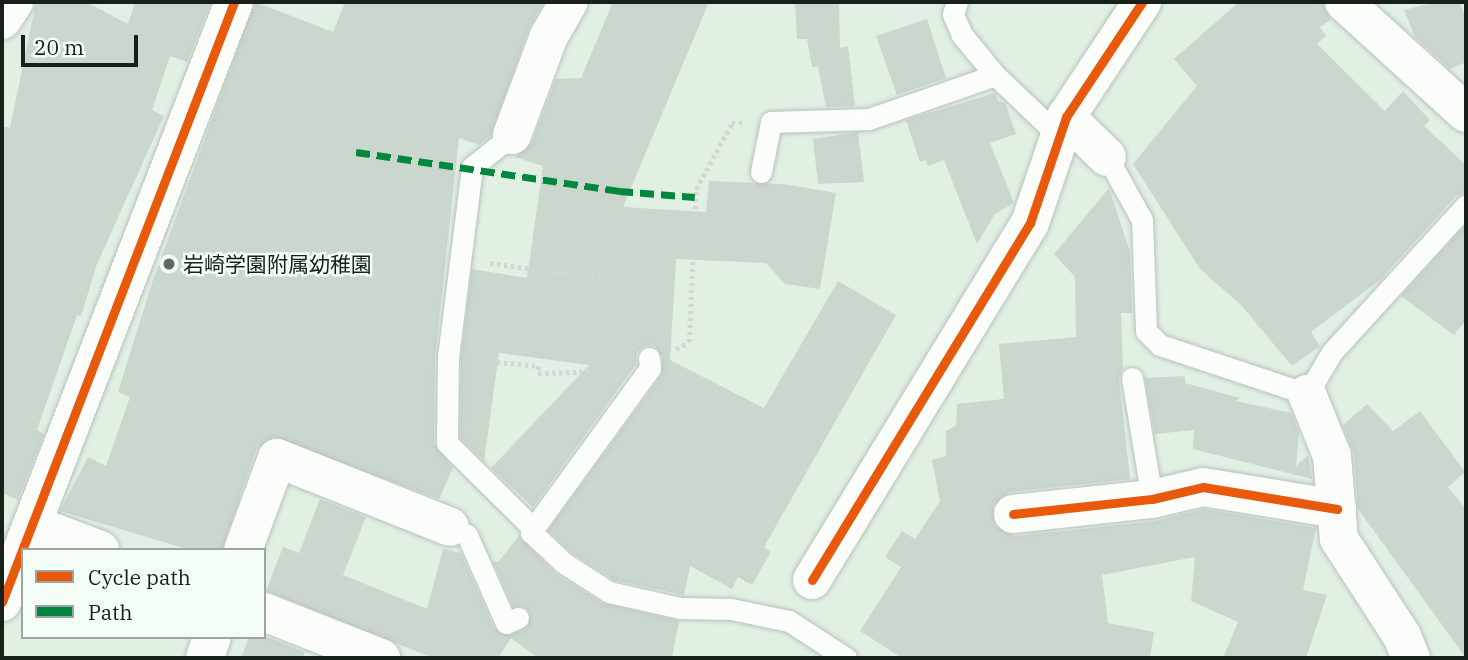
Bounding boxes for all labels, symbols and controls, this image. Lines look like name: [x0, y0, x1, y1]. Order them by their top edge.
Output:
scale bar: [24, 21, 142, 65]
text: 20 m: [34, 33, 84, 61]
place label: 岩崎学園附属幼稚園: [183, 251, 372, 277]
marker: 岩崎学園附属幼稚園: [161, 256, 177, 272]
legend: [21, 548, 266, 639]
text: Cycle path: [88, 563, 191, 591]
text: Path: [88, 598, 133, 626]

